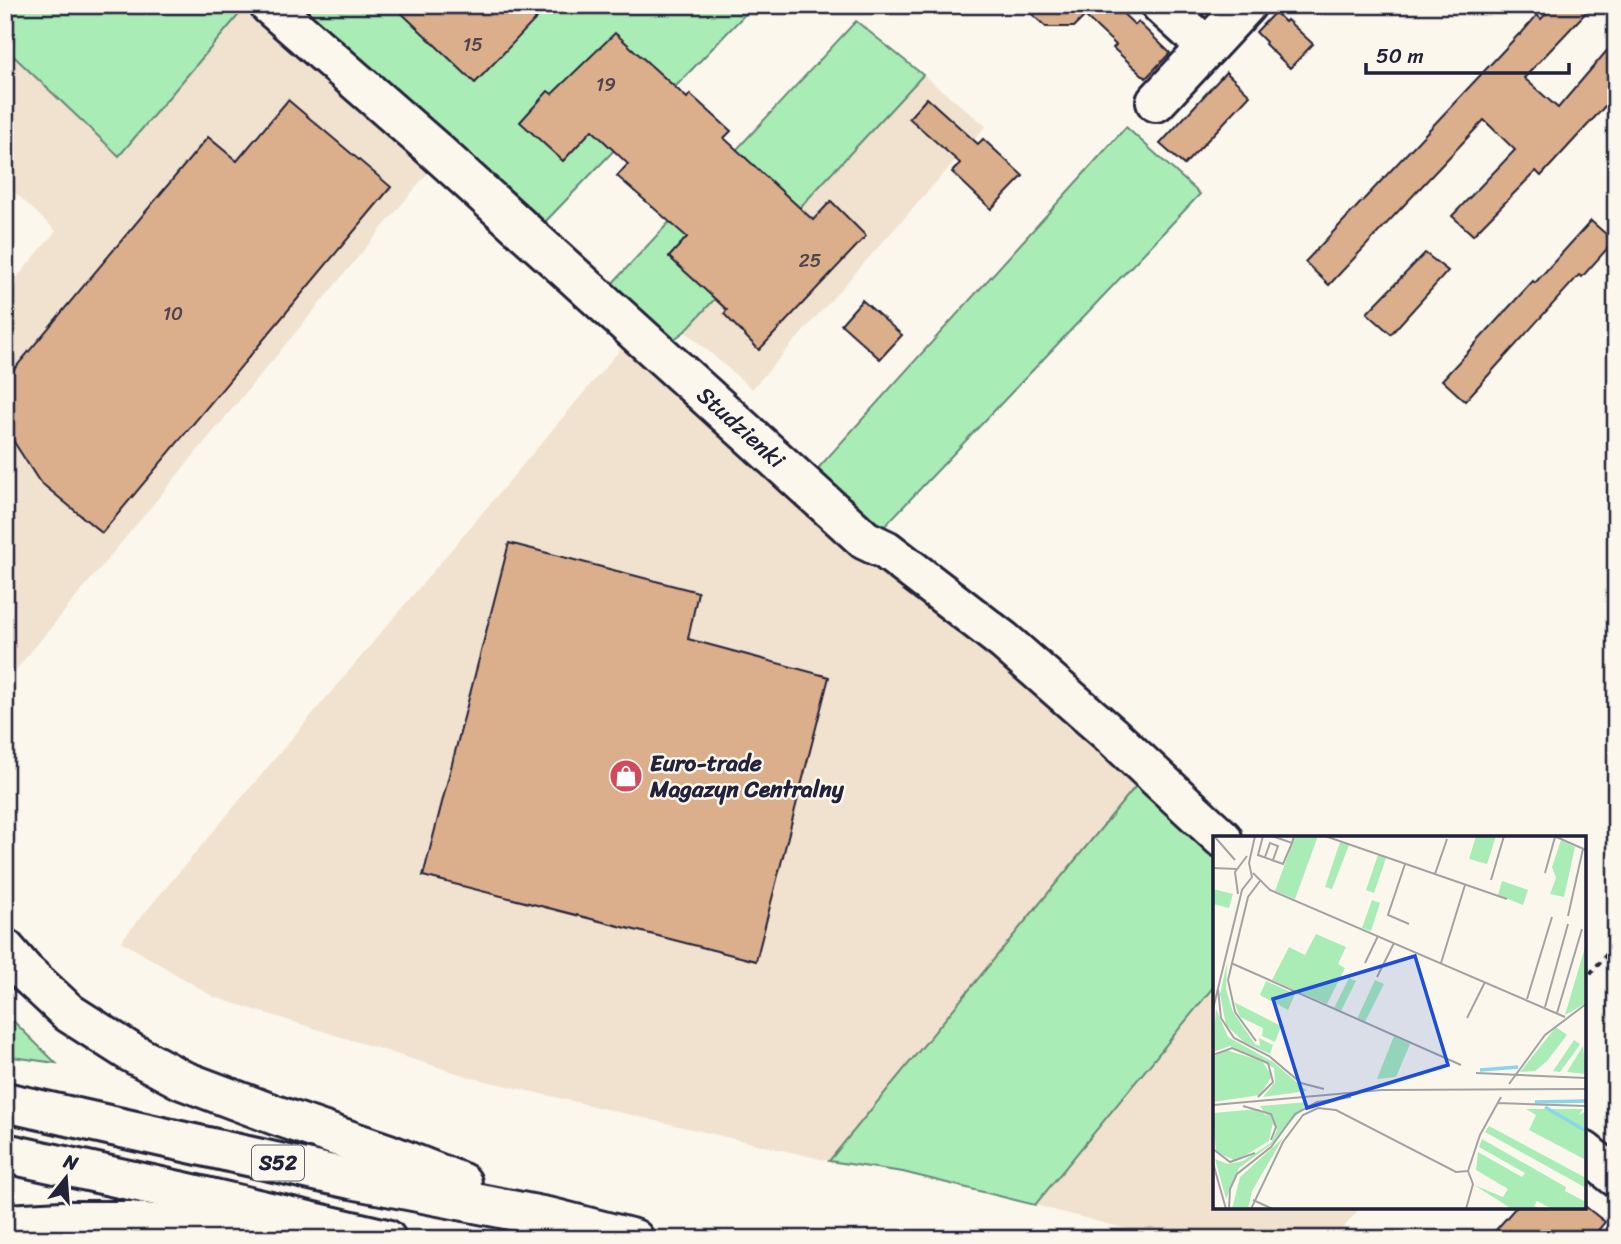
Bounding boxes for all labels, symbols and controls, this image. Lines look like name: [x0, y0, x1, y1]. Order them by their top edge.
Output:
house number: 15: [463, 28, 483, 61]
scale bar: [1366, 32, 1568, 76]
text: 50 m: [1376, 37, 1424, 75]
house number: 19: [596, 68, 616, 101]
house number: 25: [799, 244, 822, 277]
house number: 10: [163, 297, 183, 330]
street label: Studzienki: [687, 376, 795, 479]
place label: Euro-trade Magazyn Centralny: [649, 743, 845, 810]
shop icon: Euro-trade Magazyn Centralny: [607, 757, 645, 795]
inset map: [1213, 836, 1586, 1209]
north arrow: [32, 1142, 102, 1212]
text: N: [59, 1144, 83, 1180]
road number: S52: [252, 1146, 304, 1180]

